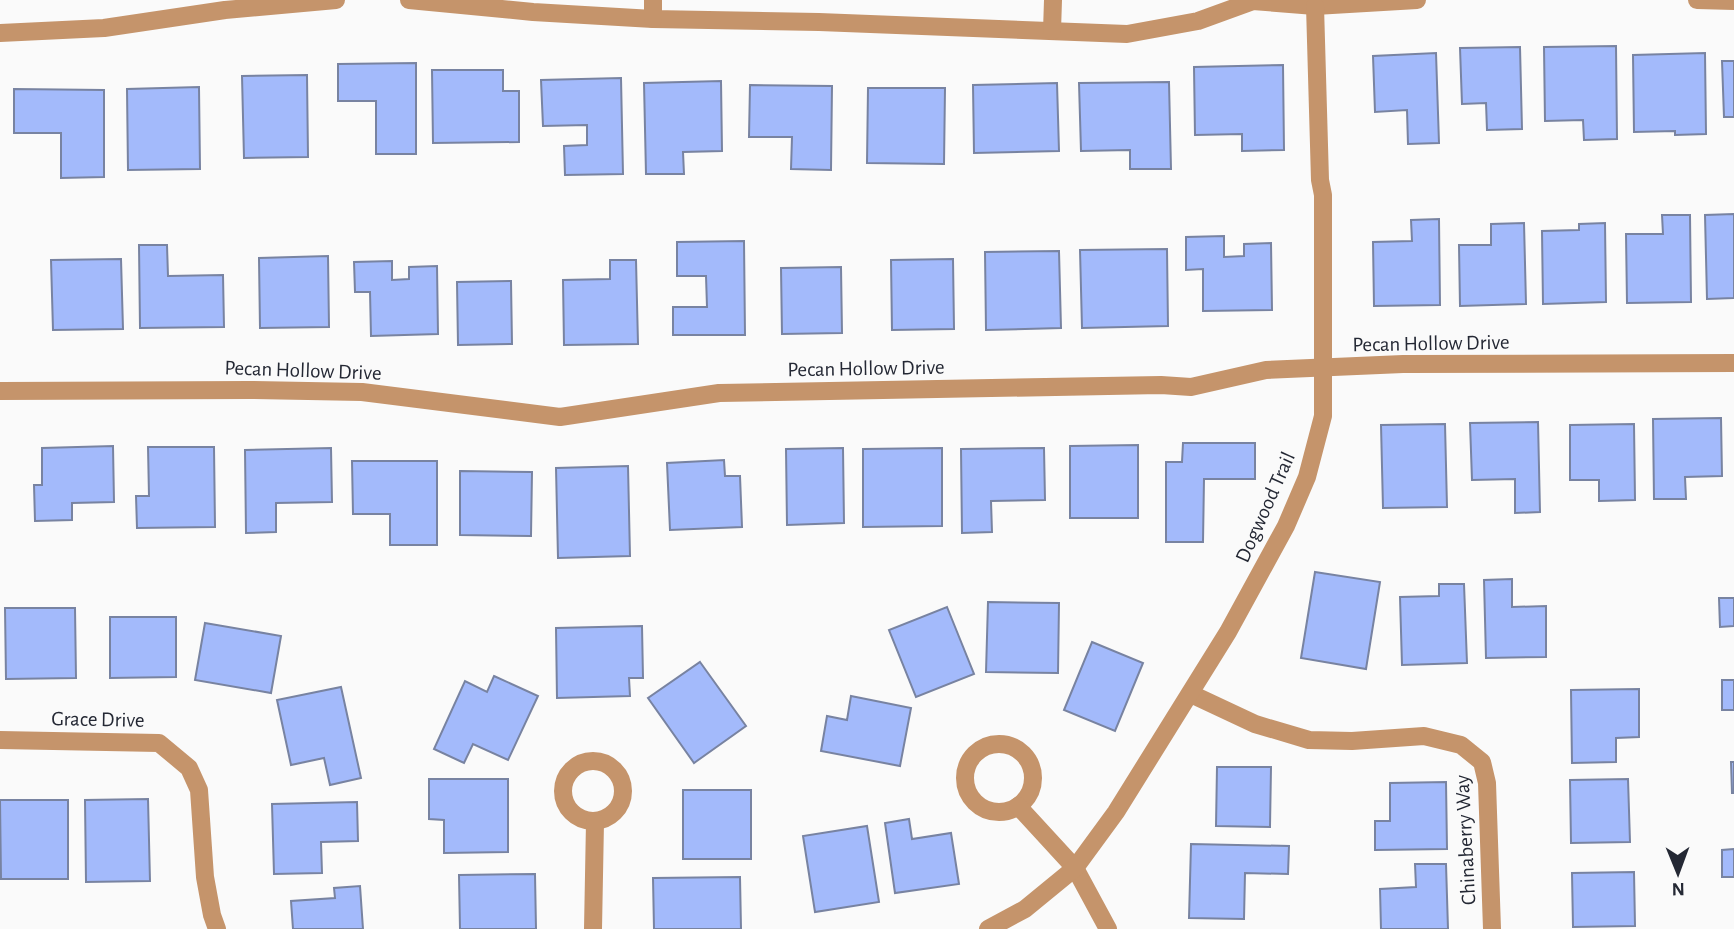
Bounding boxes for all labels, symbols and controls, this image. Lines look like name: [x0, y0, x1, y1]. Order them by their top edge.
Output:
street label: Pecan Hollow Drive: [1352, 332, 1510, 355]
street label: Pecan Hollow Drive: [224, 357, 382, 384]
street label: Pecan Hollow Drive: [787, 357, 945, 380]
street label: Dogwood Trail: [1232, 449, 1299, 566]
street label: Grace Drive: [51, 708, 145, 731]
street label: Chinaberry Way: [1452, 774, 1479, 906]
north arrow: [1643, 838, 1713, 908]
text: N: [1671, 879, 1685, 898]

